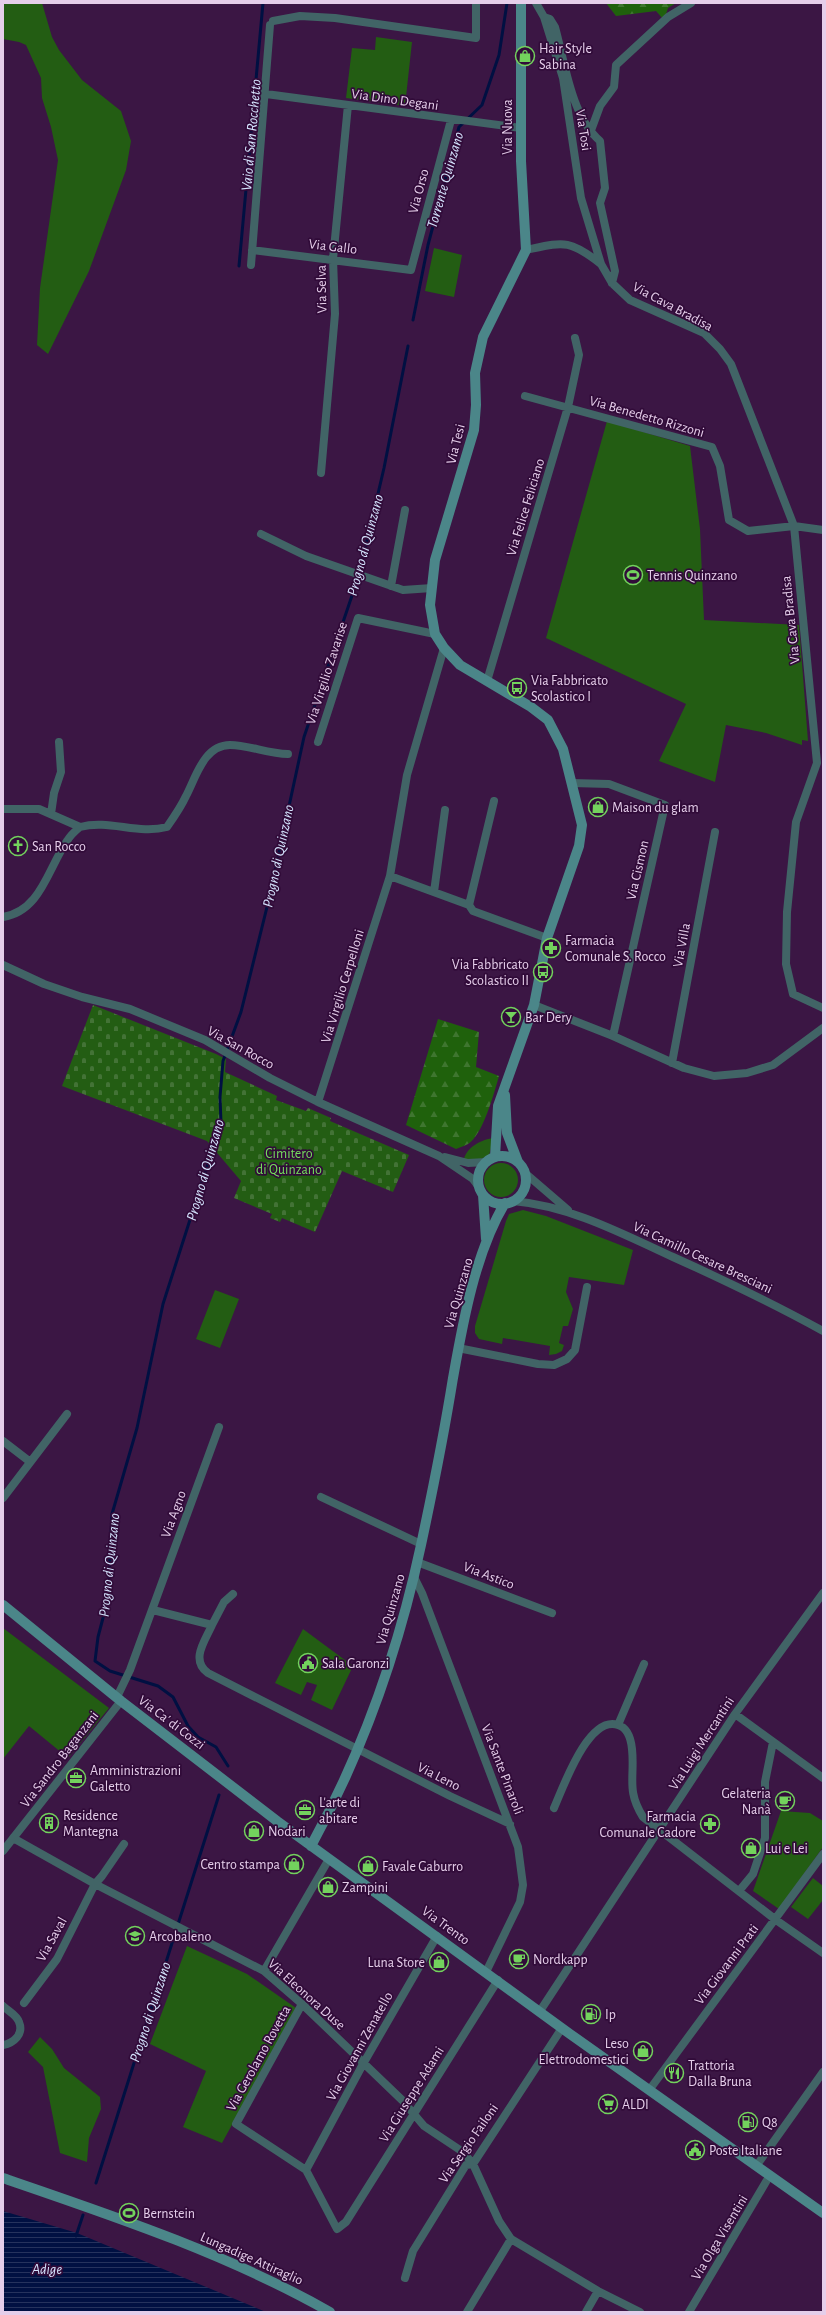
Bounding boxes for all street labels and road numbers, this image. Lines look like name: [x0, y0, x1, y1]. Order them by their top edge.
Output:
street label: Via Dino Degani: [350, 87, 439, 113]
street label: Via Nuova: [501, 99, 515, 155]
street label: Via Tosi: [573, 109, 593, 152]
street label: Via Orso: [406, 167, 432, 215]
street label: Via Gallo: [308, 237, 358, 257]
street label: Via Selva: [315, 264, 329, 313]
street label: Via Cava Bradisa: [630, 280, 715, 334]
street label: Via Benedetto Rizzoni: [588, 394, 706, 440]
street label: Via Tesi: [444, 423, 468, 466]
street label: Via Felice Feliciano: [504, 457, 547, 558]
street label: Via Cava Bradisa: [779, 575, 803, 665]
street label: Via Virgilio Zavarise: [304, 620, 350, 727]
street label: Via Cismon: [624, 839, 652, 902]
street label: Via Villa: [671, 921, 693, 968]
street label: Via Virgilio Cerpelloni: [319, 928, 367, 1045]
street label: Via San Rocco: [205, 1024, 276, 1072]
street label: Via Camillo Cesare Bresciani: [631, 1219, 774, 1296]
street label: Via Quinzano: [442, 1256, 476, 1330]
street label: Via Agno: [159, 1489, 189, 1540]
street label: Via Astico: [461, 1560, 516, 1592]
street label: Via Quinzano: [374, 1572, 408, 1646]
street label: Via Ca' di Cozzi: [135, 1693, 207, 1752]
street label: Via Luigi Mercantini: [667, 1694, 737, 1793]
street label: Via Sandro Baganzani: [18, 1709, 102, 1810]
street label: Via Sante Pinaroli: [478, 1722, 526, 1816]
street label: Via Leno: [415, 1760, 462, 1794]
street label: Via Trento: [419, 1904, 472, 1948]
street label: Via Saval: [34, 1915, 70, 1964]
street label: Via Giovanni Prati: [692, 1922, 761, 2007]
street label: Via Eleonora Duse: [265, 1957, 348, 2033]
street label: Via Giovanni Zenatello: [324, 1990, 396, 2103]
street label: Via Gerolamo Rovetta: [224, 2003, 294, 2113]
street label: Via Giuseppe Adami: [377, 2044, 447, 2145]
street label: Via Sergio Failoni: [436, 2101, 501, 2186]
street label: Via Olga Visentini: [689, 2193, 751, 2282]
street label: Lungadige Attiraglio: [198, 2230, 305, 2288]

